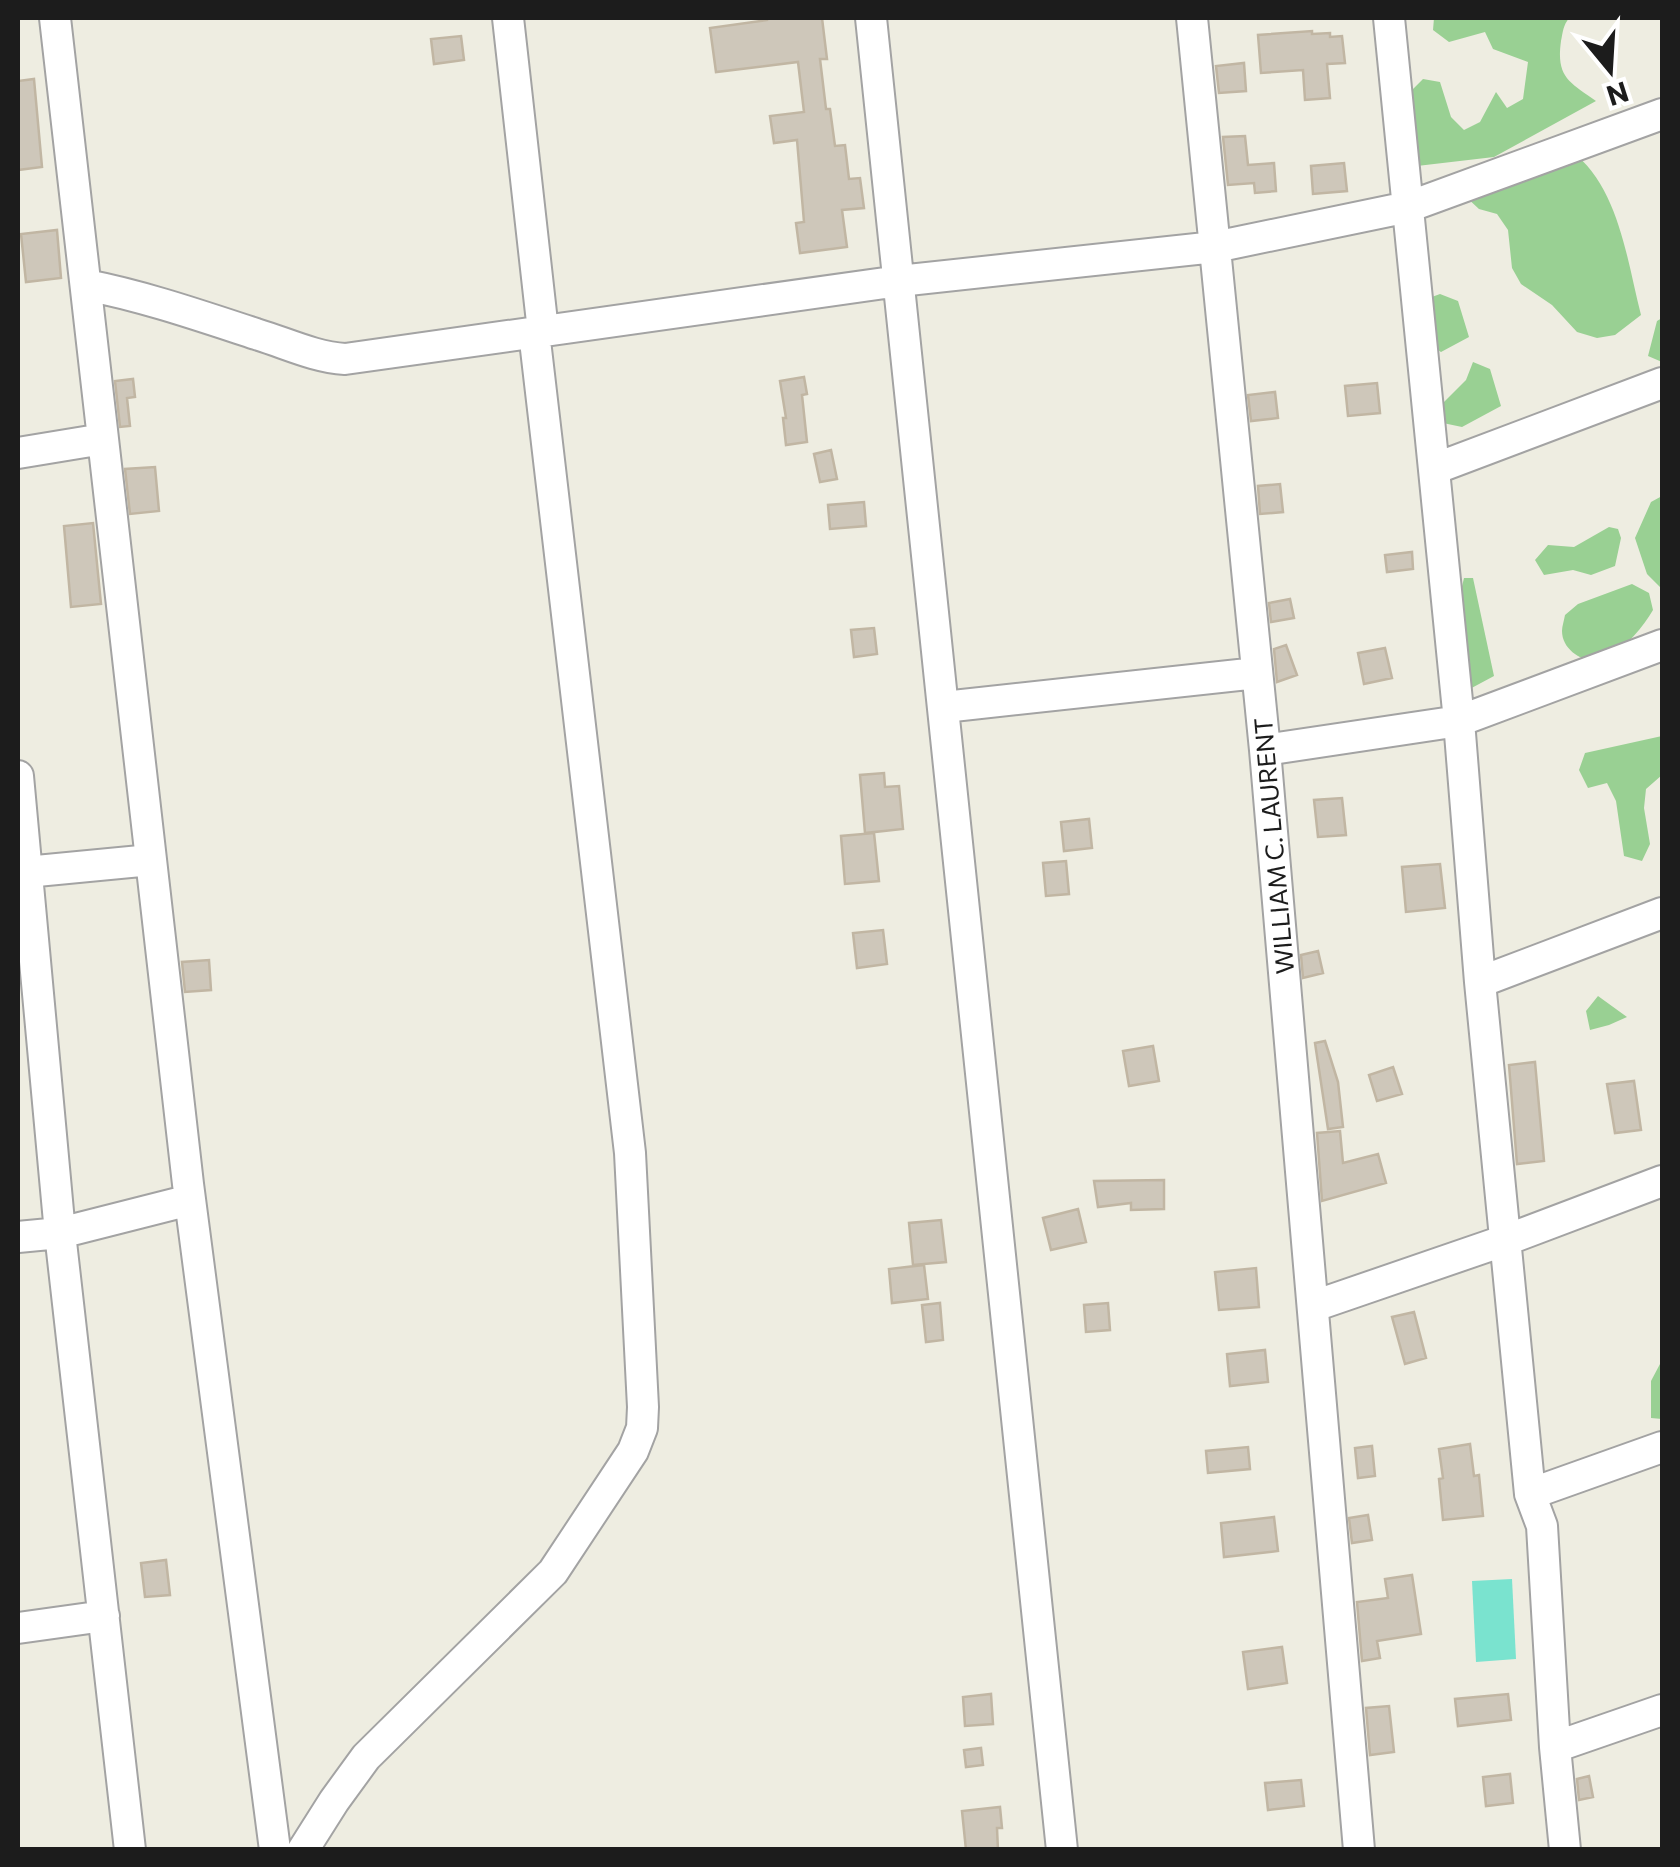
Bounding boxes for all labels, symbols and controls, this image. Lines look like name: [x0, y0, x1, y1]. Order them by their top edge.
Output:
north arrow: [1560, 20, 1660, 120]
text: N: [1603, 75, 1633, 114]
street label: WILLIAM C. LAURENT: [1247, 716, 1299, 976]

